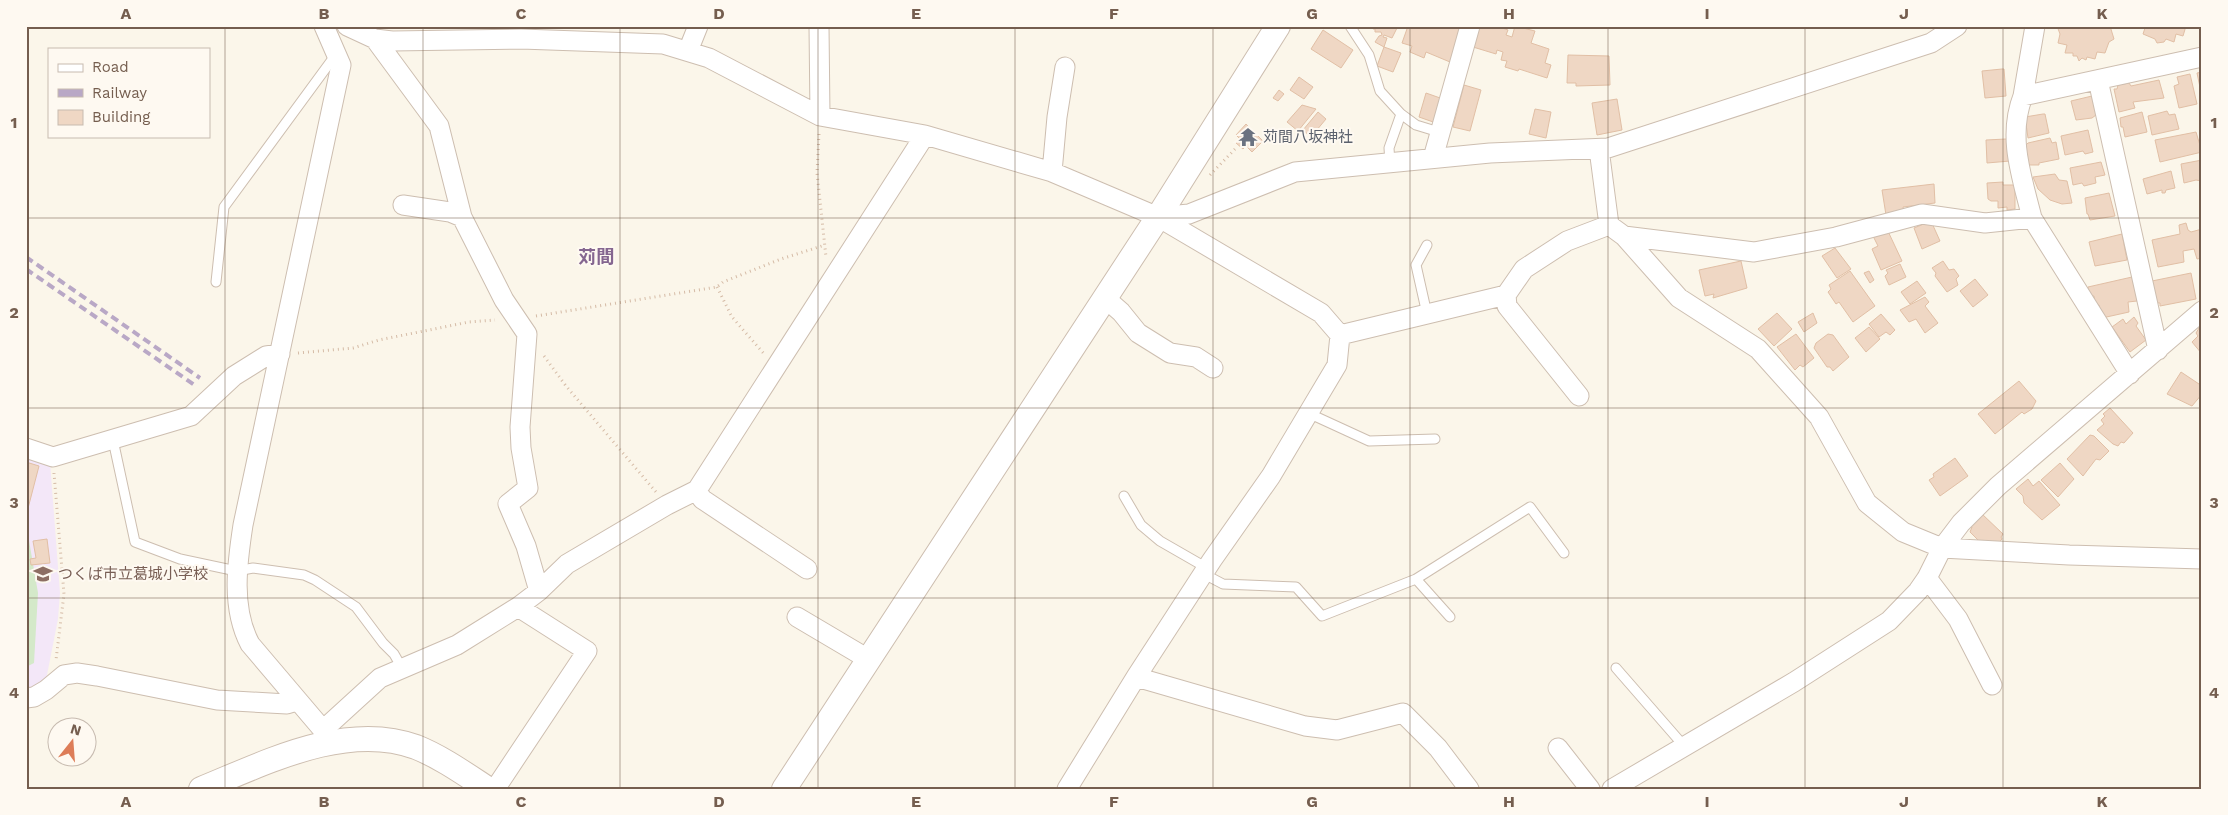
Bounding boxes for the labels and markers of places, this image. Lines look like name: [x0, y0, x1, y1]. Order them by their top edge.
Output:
temple icon: 苅間八坂神社: [1237, 126, 1259, 148]
place label: 苅間八坂神社: [1263, 128, 1353, 146]
school or university icon: つくば市立葛城小学校: [32, 563, 54, 585]
place label: つくば市立葛城小学校: [58, 565, 208, 583]

